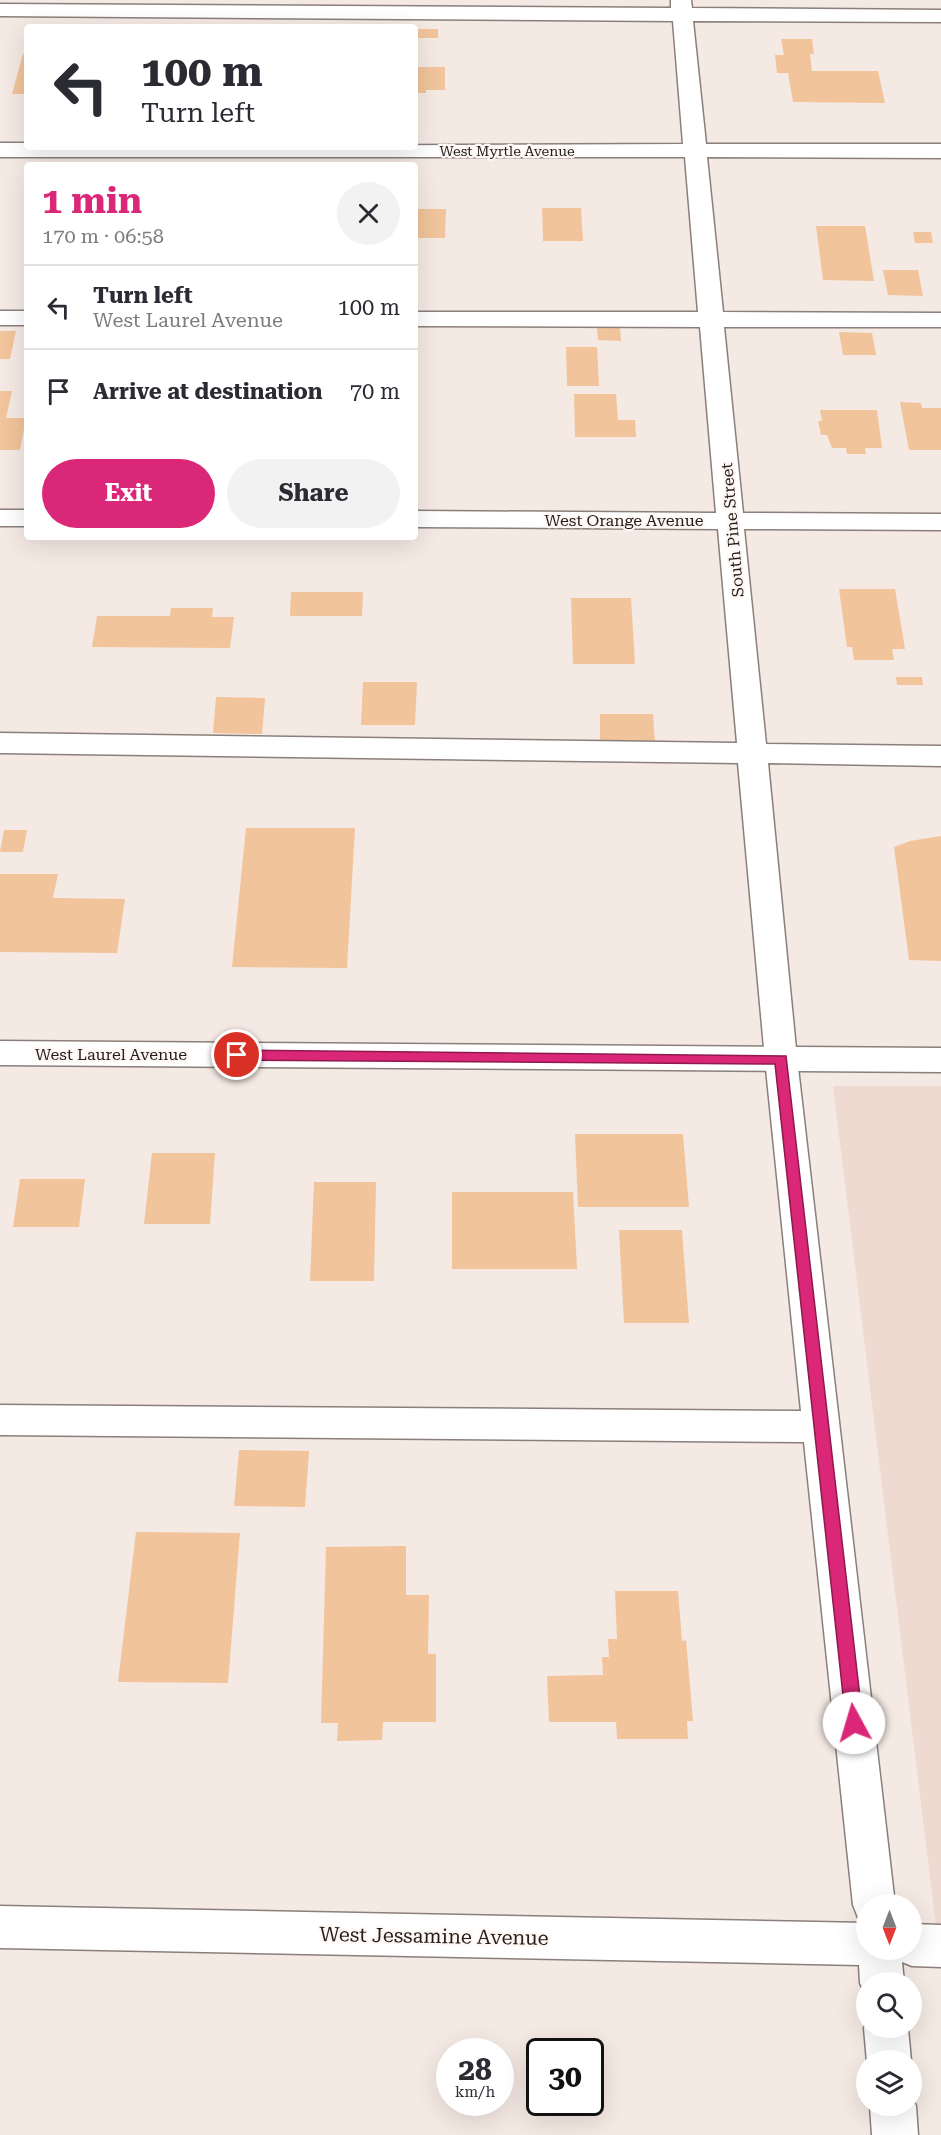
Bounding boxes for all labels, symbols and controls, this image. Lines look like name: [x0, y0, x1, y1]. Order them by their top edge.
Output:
text: 100 m: [141, 47, 263, 96]
icon: left: [42, 48, 120, 126]
text: Turn left: [141, 97, 255, 129]
street label: West Myrtle Avenue: [439, 143, 575, 159]
text: 1 min: [42, 180, 142, 222]
button: close: [337, 182, 400, 245]
text: 170 m · 06:58: [42, 224, 164, 248]
text: Turn left: [93, 283, 193, 308]
icon: left: [42, 291, 75, 324]
text: 100 m: [337, 295, 400, 320]
text: West Laurel Avenue: [93, 308, 283, 332]
icon: arrive: [42, 375, 75, 408]
text: Arrive at destination: [93, 379, 322, 404]
text: 70 m: [350, 379, 400, 404]
button: Exit: [42, 459, 215, 528]
button: Share: [227, 459, 400, 528]
street label: South Pine Street: [717, 462, 748, 598]
street label: West Orange Avenue: [545, 511, 704, 530]
pin: [211, 1029, 262, 1080]
icon: arrive: [220, 1038, 253, 1071]
street label: West Laurel Avenue: [35, 1045, 187, 1064]
position arrow: [822, 1691, 886, 1755]
north arrow: [856, 1894, 922, 1960]
map controls: [856, 1894, 922, 2116]
street label: West Jessamine Avenue: [319, 1922, 549, 1950]
button: search: [856, 1972, 922, 2038]
speed limit sign: 30: [526, 2038, 604, 2116]
button: layers: [856, 2050, 922, 2116]
text: 28: [458, 2052, 492, 2087]
text: km/h: [455, 2083, 495, 2101]

